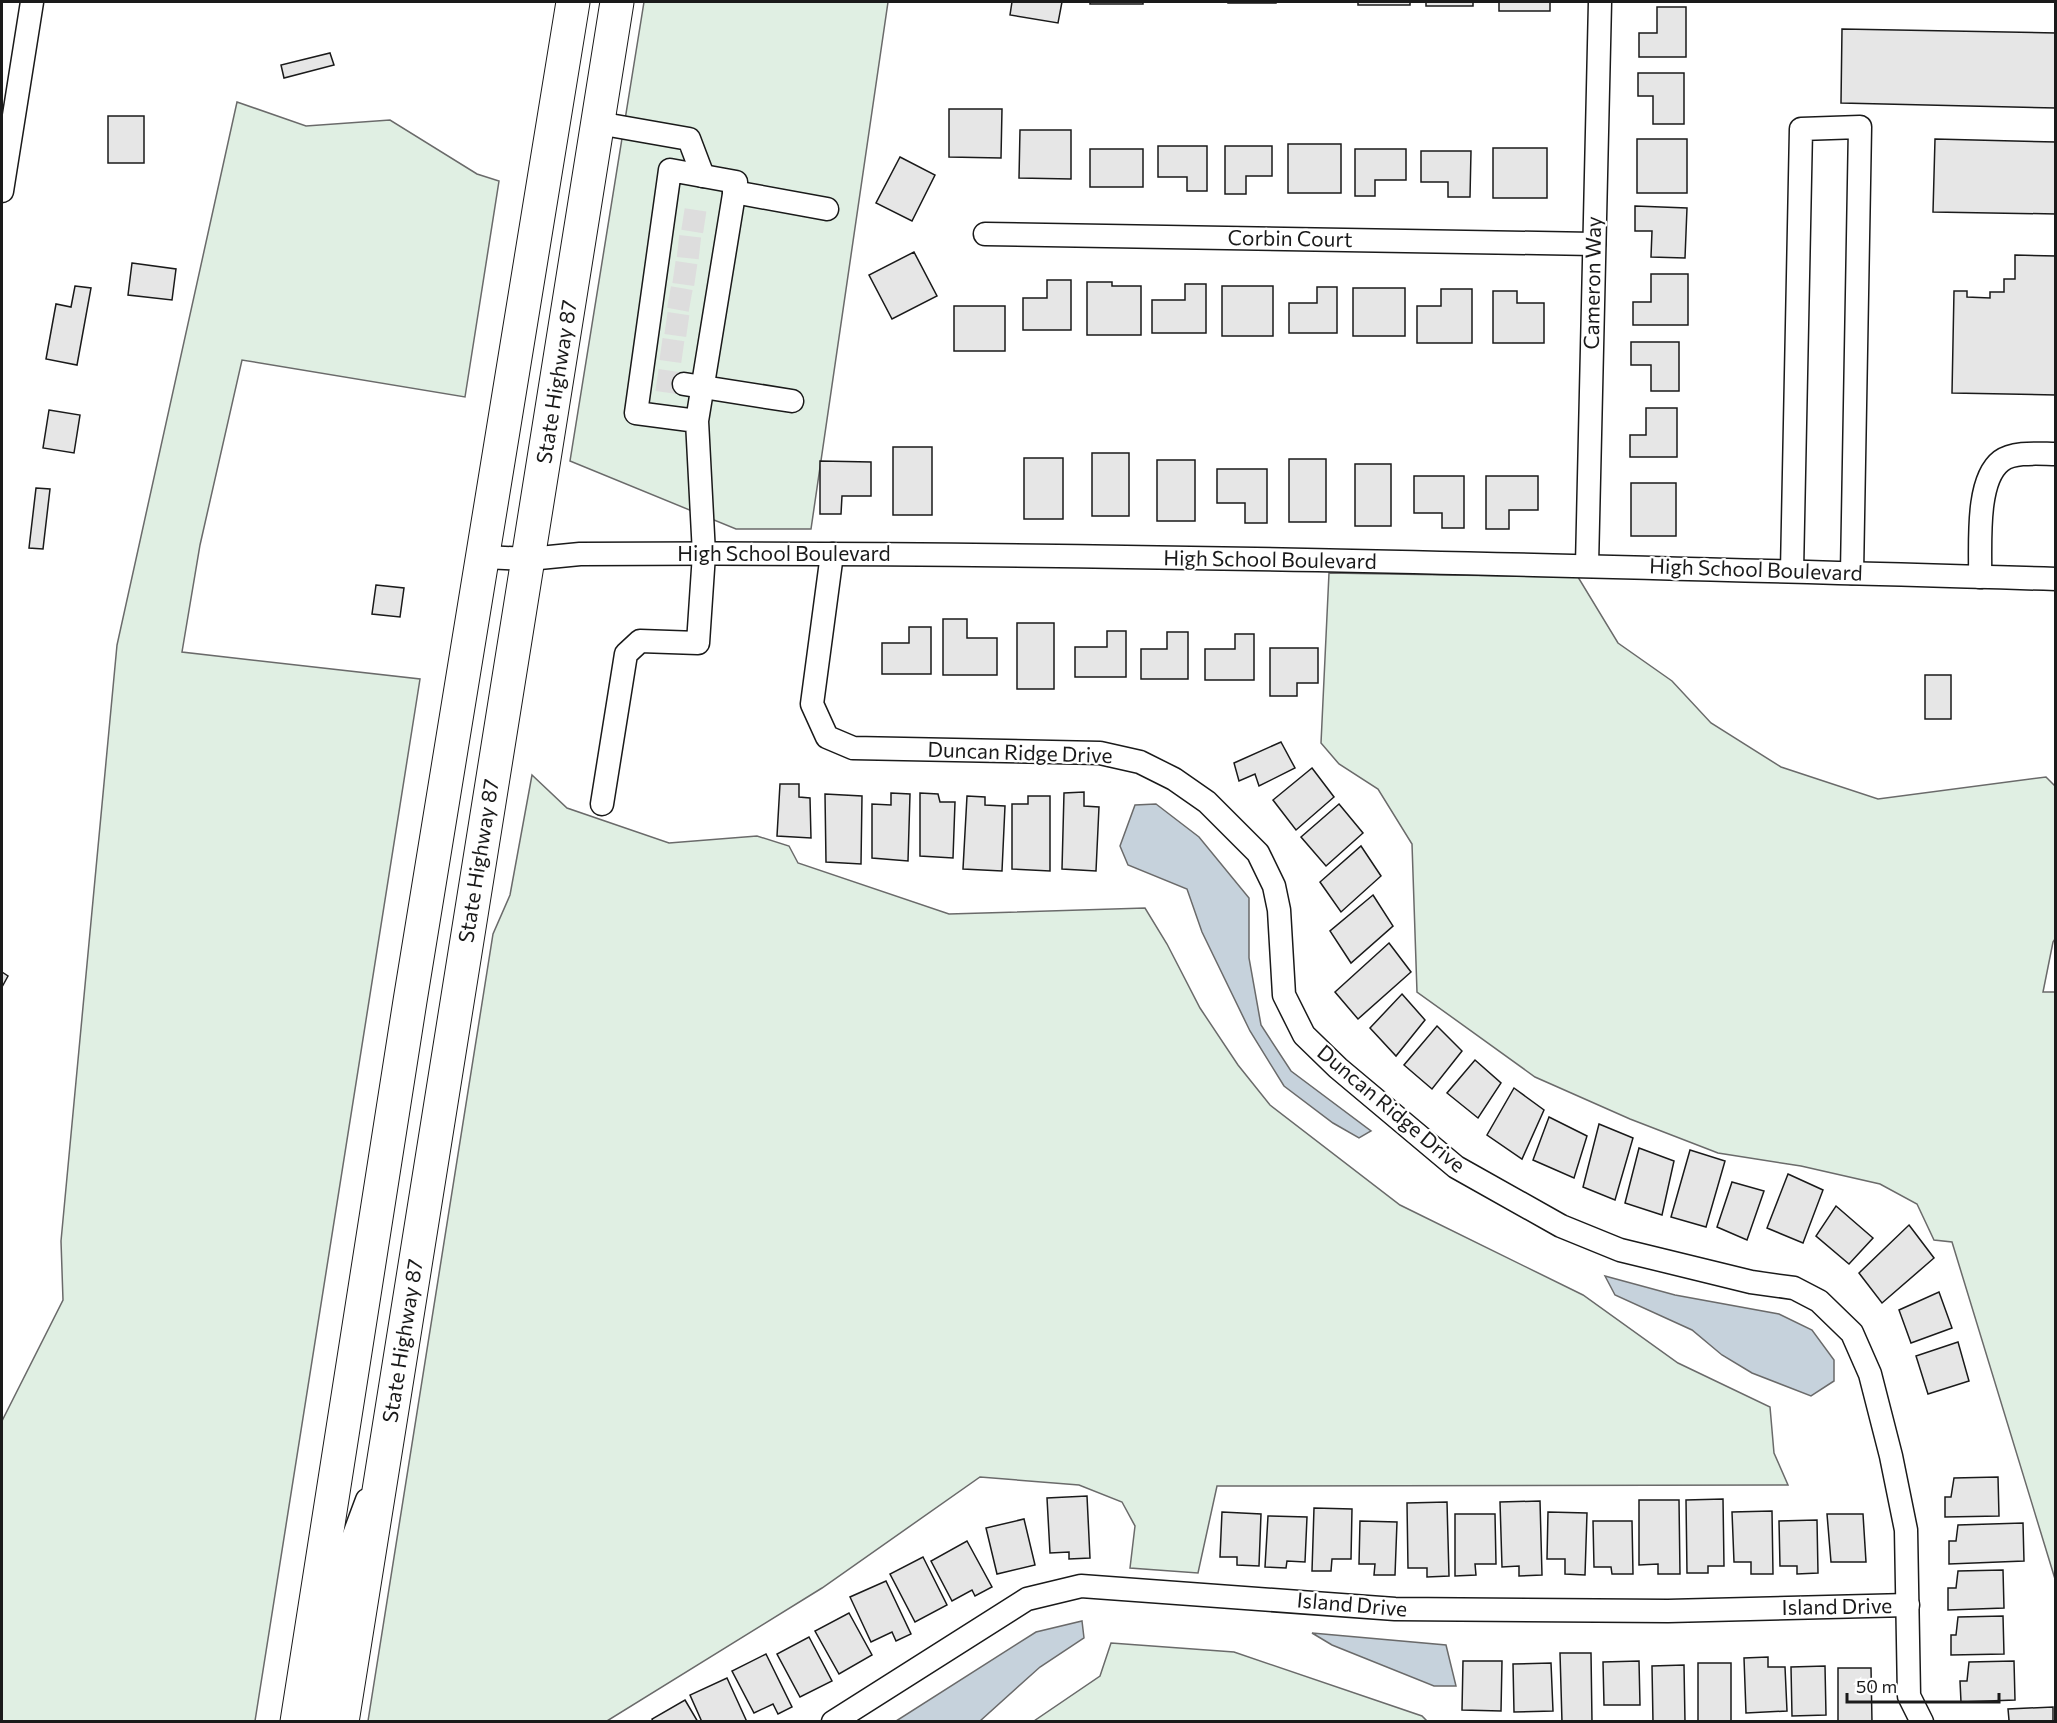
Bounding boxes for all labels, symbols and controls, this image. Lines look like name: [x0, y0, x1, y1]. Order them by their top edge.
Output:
street label: Cameron Way: [1578, 216, 1605, 350]
street label: Corbin Court: [1227, 224, 1353, 251]
street label: State Highway 87: [530, 298, 581, 465]
street label: High School Boulevard: [677, 540, 891, 565]
street label: High School Boulevard: [1163, 544, 1377, 573]
street label: High School Boulevard: [1649, 552, 1863, 585]
street label: Duncan Ridge Drive: [927, 736, 1113, 767]
street label: State Highway 87: [452, 777, 503, 944]
street label: Duncan Ridge Drive: [1313, 1039, 1471, 1177]
street label: State Highway 87: [376, 1257, 427, 1424]
street label: Island Drive: [1296, 1586, 1408, 1621]
street label: Island Drive: [1781, 1592, 1893, 1619]
scale bar: [1847, 1666, 1998, 1704]
text: 50 m: [1856, 1675, 1897, 1697]

